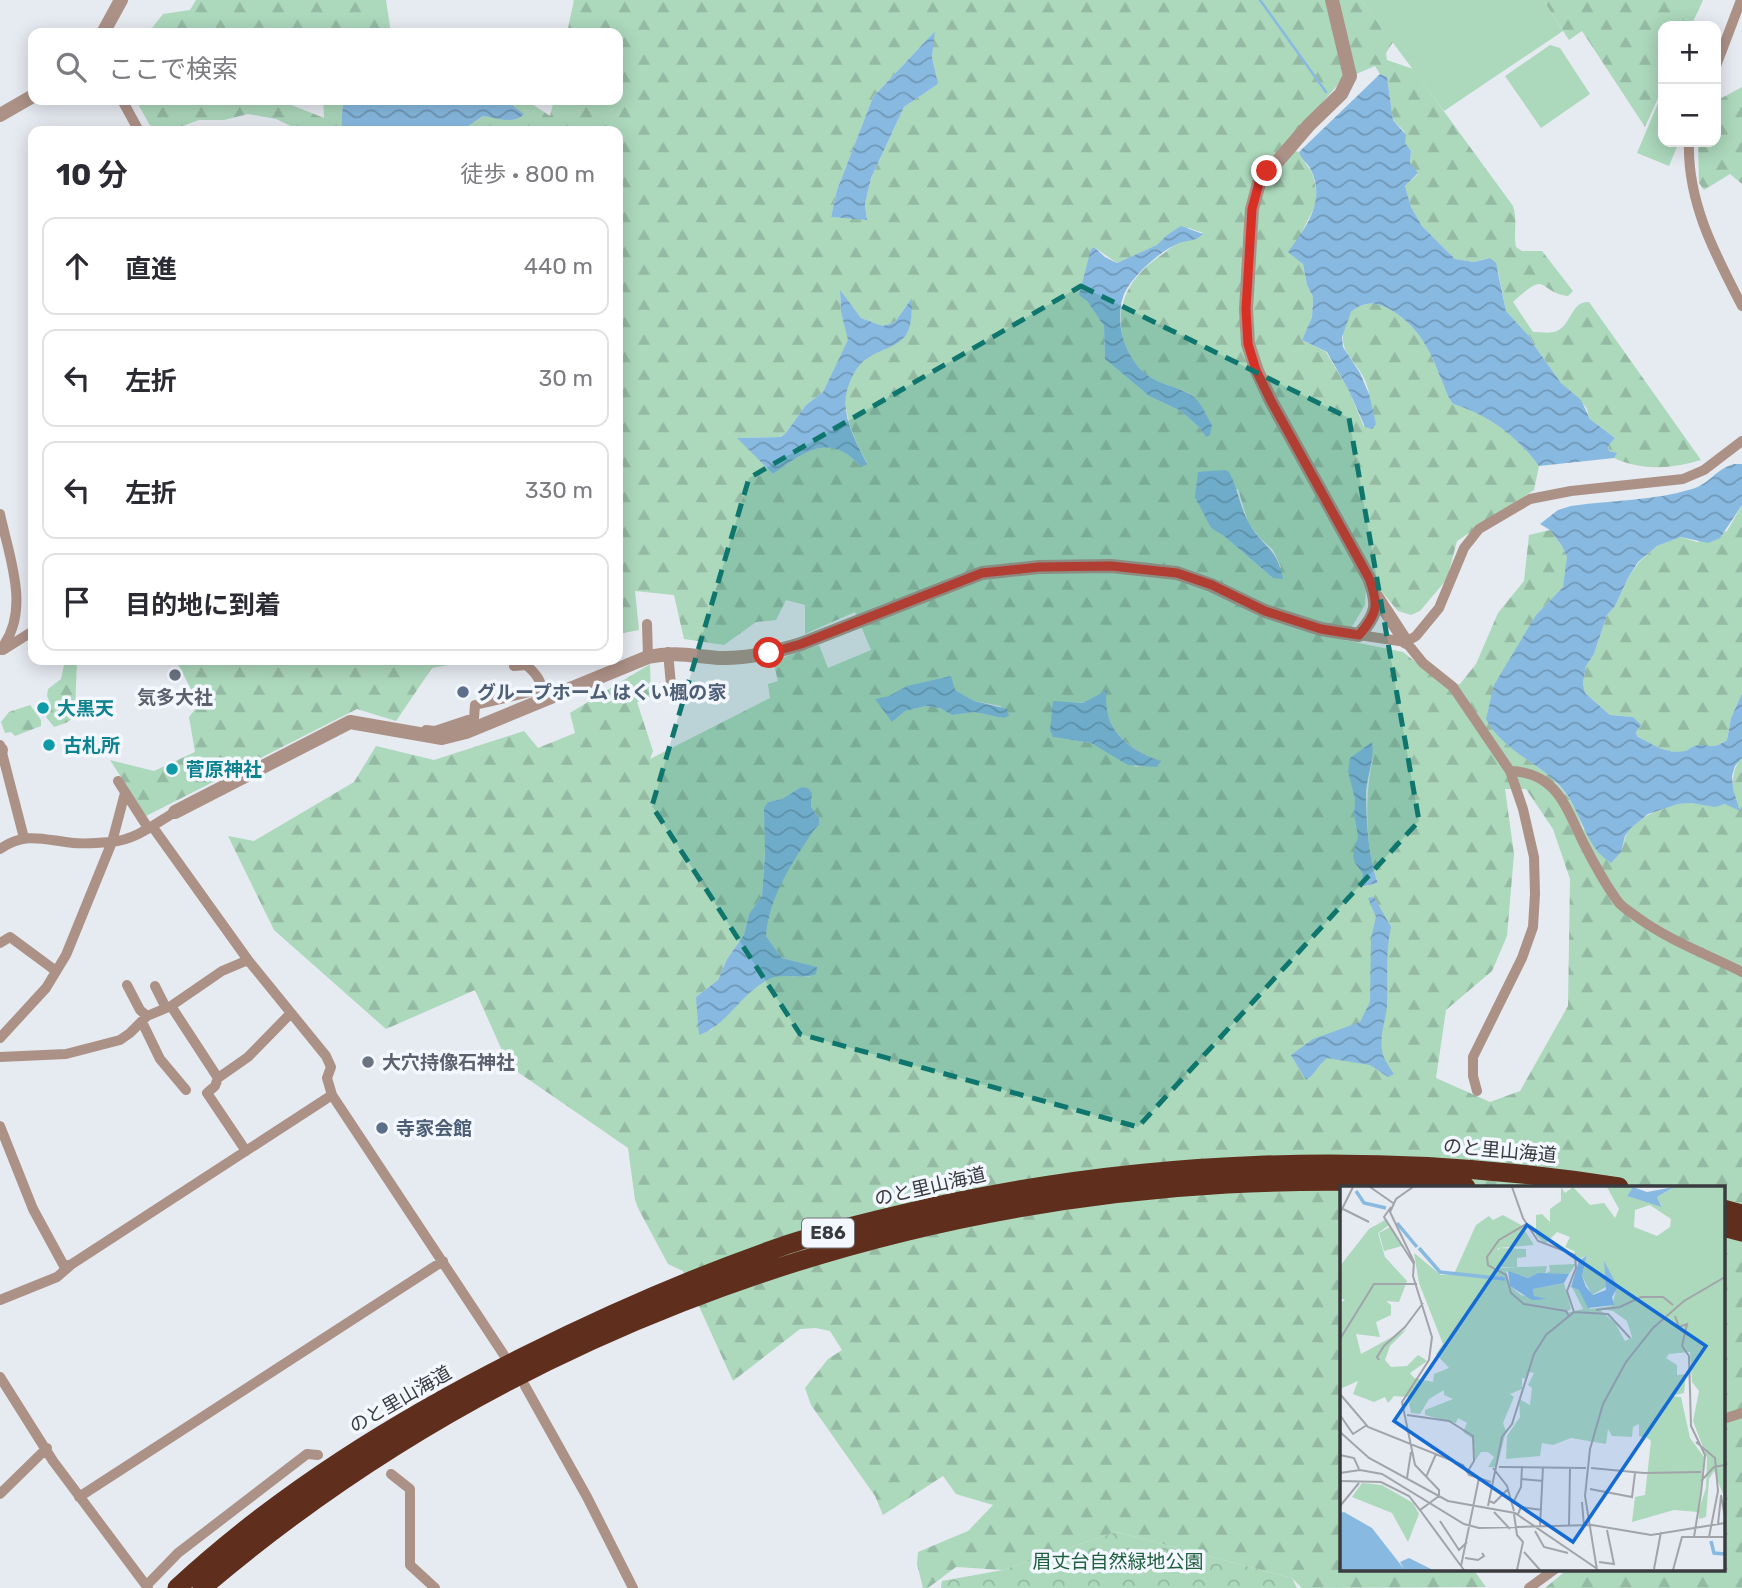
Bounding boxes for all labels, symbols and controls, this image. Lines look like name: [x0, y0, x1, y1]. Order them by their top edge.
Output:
map controls: [1658, 21, 1721, 147]
button: +: [1658, 21, 1721, 84]
search box: [28, 28, 623, 105]
icon: search: [52, 48, 90, 86]
text: ここで検索: [108, 54, 238, 85]
button: −: [1658, 84, 1721, 147]
route end: [1251, 155, 1282, 186]
text: 10 分: [56, 157, 128, 193]
text: 徒歩 · 800 m: [460, 160, 595, 188]
icon: ahead: [58, 247, 96, 285]
text: 440 m: [524, 252, 593, 280]
text: 直進: [125, 254, 177, 285]
icon: left: [58, 359, 96, 397]
text: 30 m: [538, 364, 593, 392]
text: 左折: [125, 366, 177, 397]
icon: left: [58, 471, 96, 509]
text: 330 m: [525, 476, 593, 504]
text: 左折: [125, 478, 177, 509]
icon: arrive: [58, 583, 96, 621]
text: 目的地に到着: [125, 590, 281, 621]
route start: [753, 637, 784, 668]
marker: 気多大社: [167, 667, 183, 683]
place label: グループホーム はくい楓の家: [477, 681, 726, 704]
marker: グループホーム はくい楓の家: [455, 684, 471, 700]
place label: 気多大社: [137, 686, 213, 709]
place label: 大黒天: [57, 697, 114, 720]
marker: 大黒天: [35, 700, 51, 716]
place label: 古札所: [63, 734, 120, 757]
marker: 古札所: [41, 737, 57, 753]
place label: 菅原神社: [186, 758, 262, 781]
marker: 菅原神社: [164, 761, 180, 777]
place label: 大穴持像石神社: [382, 1051, 515, 1074]
marker: 大穴持像石神社: [360, 1054, 376, 1070]
place label: 寺家会館: [396, 1117, 472, 1140]
marker: 寺家会館: [374, 1120, 390, 1136]
street label: のと里山海道: [1442, 1134, 1558, 1167]
street label: のと里山海道: [872, 1162, 988, 1211]
inset map: [1340, 1186, 1724, 1570]
road number: E86: [802, 1218, 854, 1248]
street label: のと里山海道: [345, 1361, 455, 1438]
park label: 眉丈台自然緑地公園: [1032, 1550, 1204, 1573]

